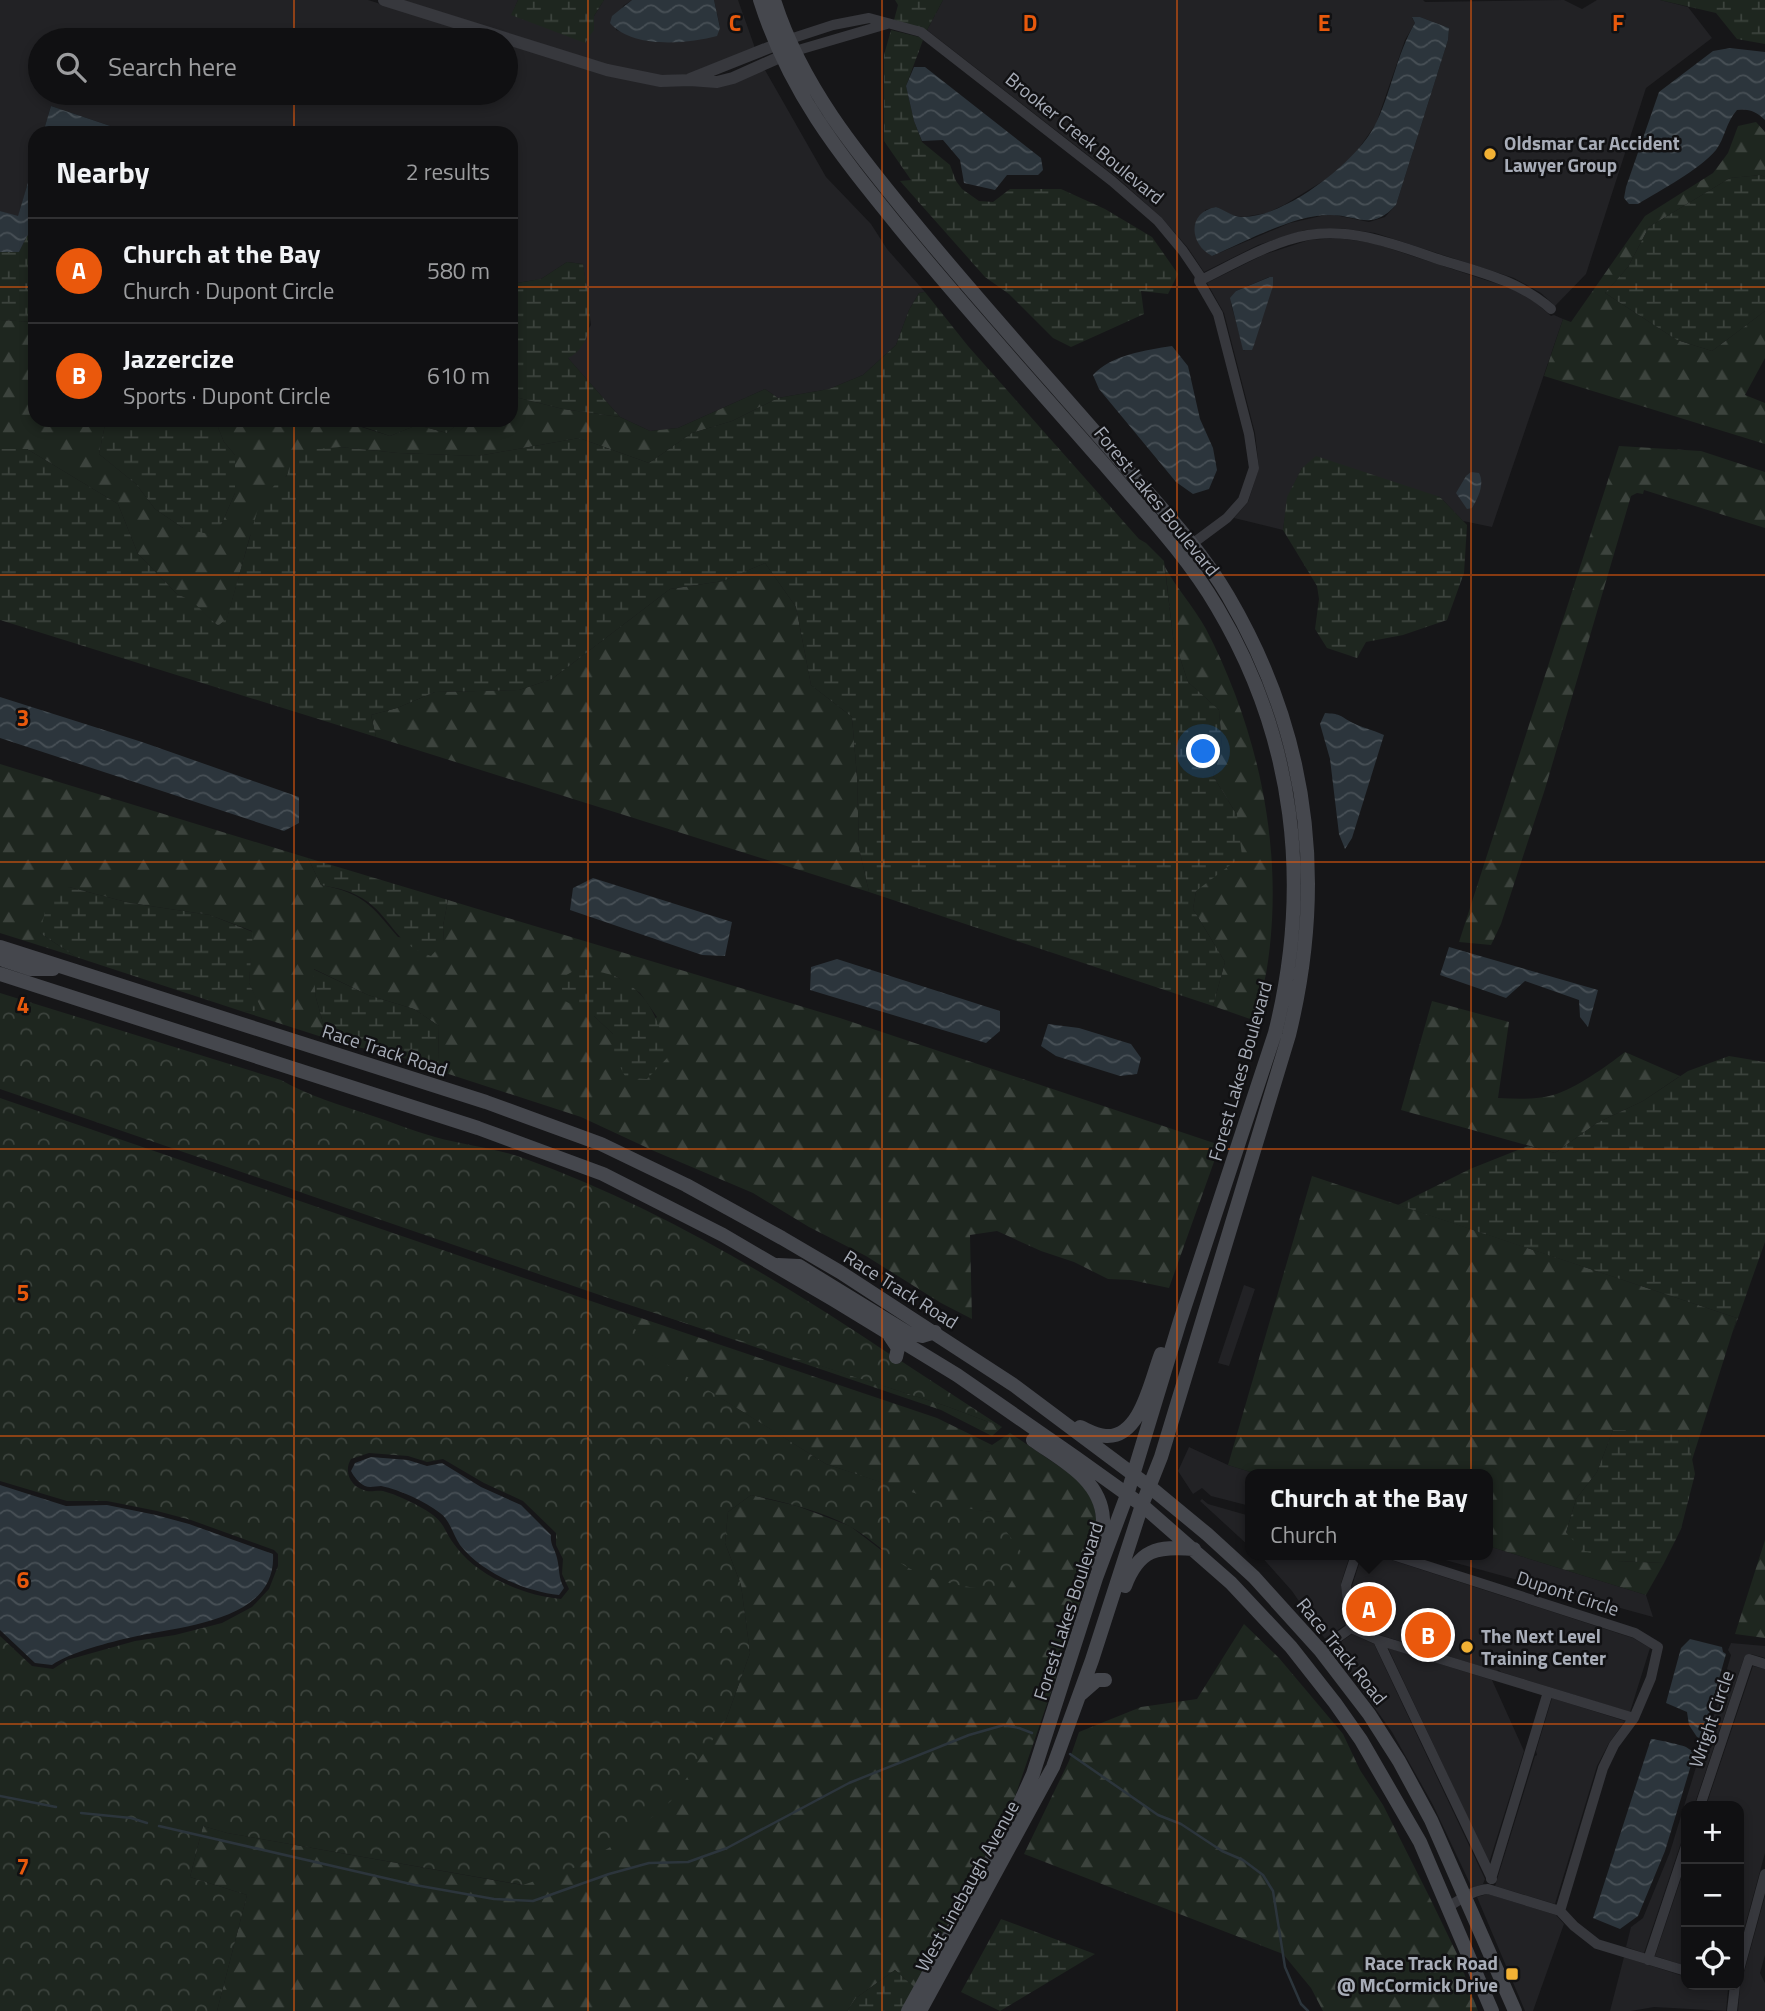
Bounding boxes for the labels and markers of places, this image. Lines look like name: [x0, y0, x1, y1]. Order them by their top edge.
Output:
place label: Oldsmar Car Accident Lawyer Group: [1504, 128, 1680, 179]
marker: Oldsmar Car Accident Lawyer Group: [1482, 146, 1498, 162]
pin: A: [1346, 1583, 1392, 1635]
pin: B: [1405, 1609, 1451, 1661]
place label: The Next Level Training Center: [1481, 1621, 1606, 1672]
marker: The Next Level Training Center: [1459, 1639, 1475, 1655]
place label: Race Track Road @ McCormick Drive: [1337, 1948, 1498, 1999]
marker: Race Track Road @ McCormick Drive: [1504, 1966, 1520, 1982]

